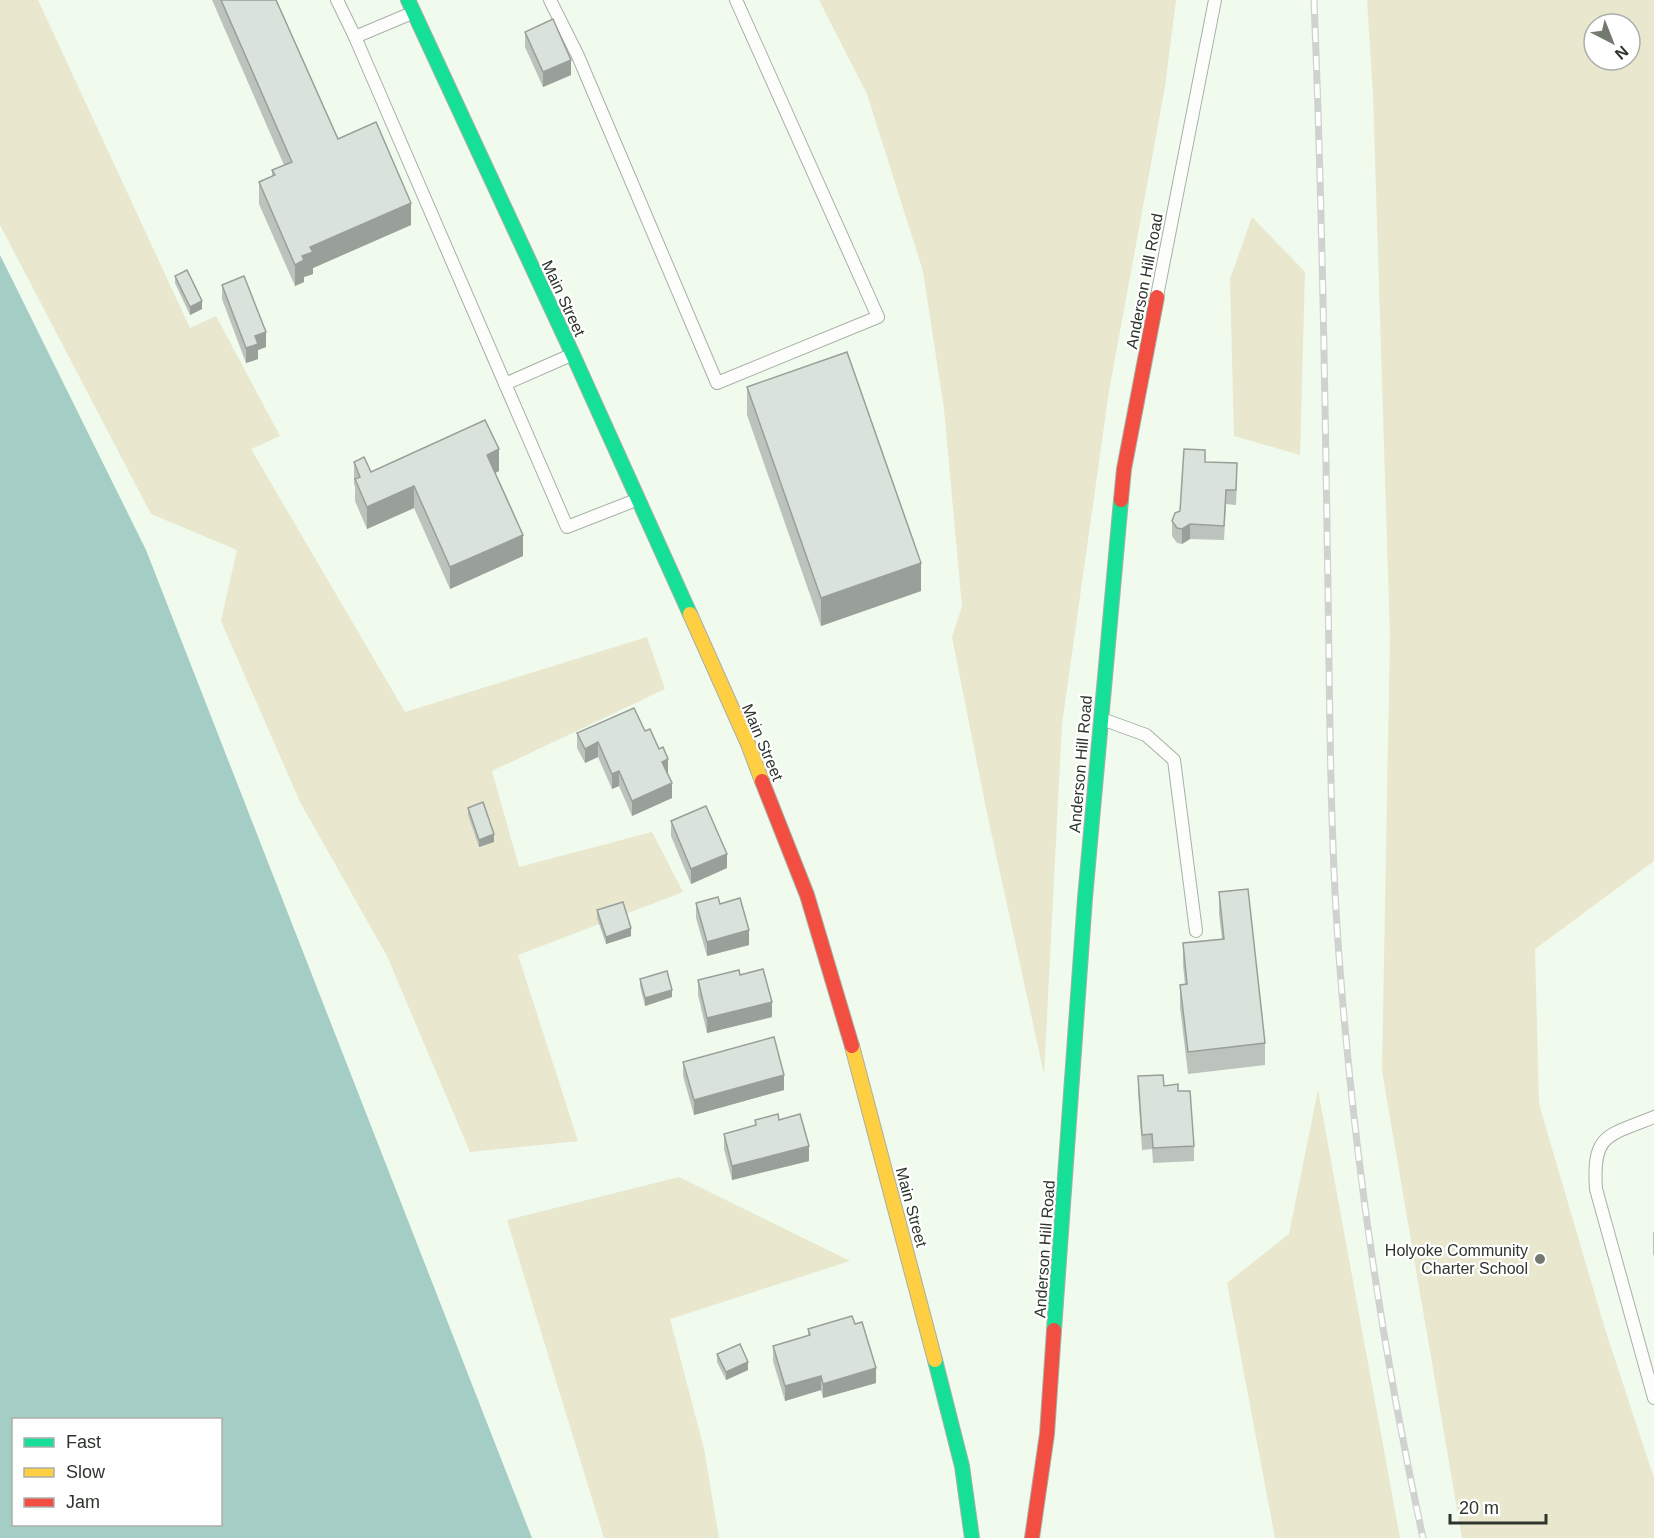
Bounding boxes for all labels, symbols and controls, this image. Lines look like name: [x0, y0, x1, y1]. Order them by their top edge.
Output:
north arrow: [1582, 12, 1642, 72]
text: N: [1612, 43, 1632, 63]
street label: Anderson Hill Road: [1123, 212, 1166, 350]
street label: Main Street: [539, 258, 589, 339]
street label: Anderson Hill Road: [1066, 695, 1095, 833]
street label: Main Street: [739, 701, 787, 784]
street label: Main Street: [893, 1165, 930, 1249]
street label: Anderson Hill Road: [1031, 1180, 1058, 1318]
place label: Holyoke Community Charter School: [1385, 1242, 1528, 1277]
marker: Holyoke Community Charter School: [1533, 1252, 1547, 1266]
legend: [12, 1418, 222, 1526]
text: Fast: [66, 1432, 101, 1452]
text: Slow: [66, 1462, 106, 1482]
scale bar: [1450, 1487, 1546, 1525]
text: Jam: [66, 1492, 100, 1512]
text: 20 m: [1459, 1498, 1499, 1518]

